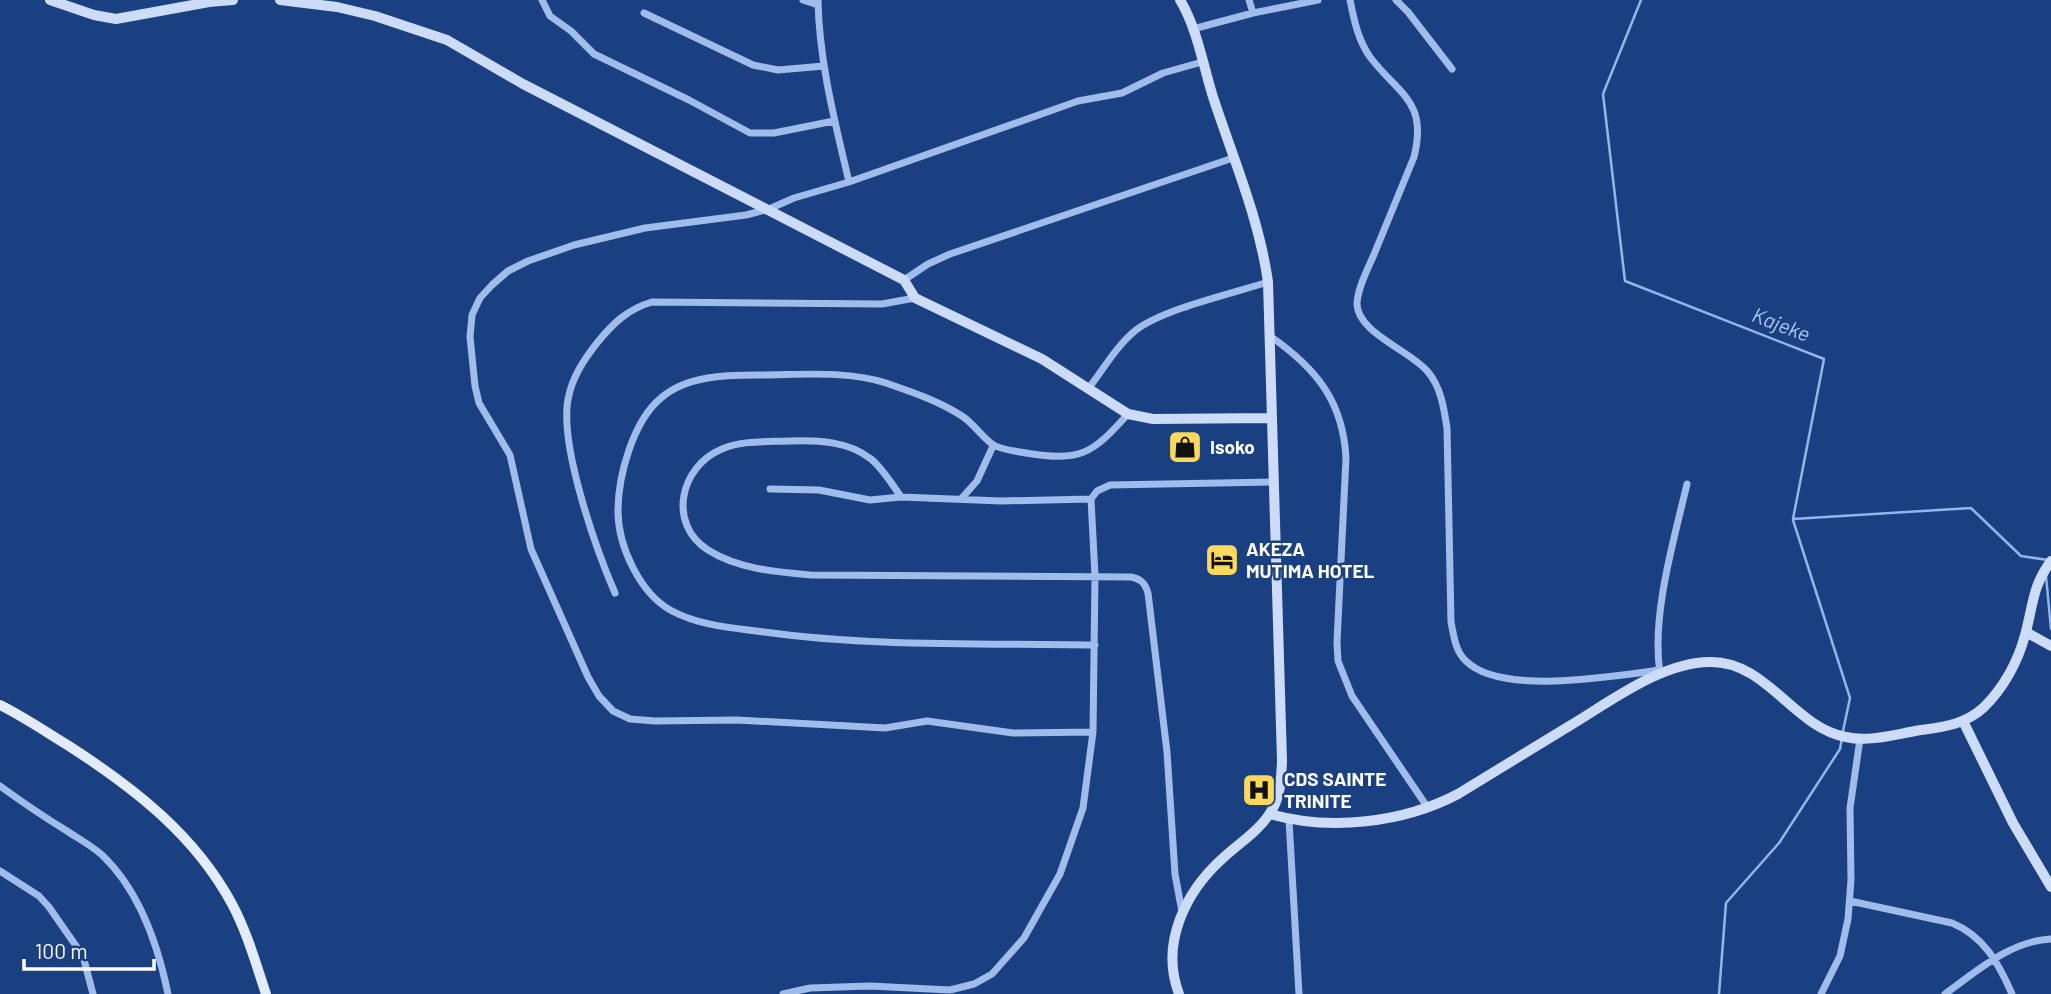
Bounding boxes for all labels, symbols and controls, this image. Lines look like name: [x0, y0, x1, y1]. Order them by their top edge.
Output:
water label: Kajeke: [1749, 301, 1814, 346]
shop icon: Isoko: [1166, 428, 1204, 466]
place label: Isoko: [1210, 435, 1255, 458]
place label: AKEZA MUTIMA HOTEL: [1246, 537, 1375, 582]
hotel icon: AKEZA MUTIMA HOTEL: [1203, 541, 1241, 579]
place label: CDS SAINTE TRINITE: [1284, 767, 1386, 812]
hospital icon: CDS SAINTE TRINITE: [1240, 771, 1278, 809]
scale bar: [24, 928, 154, 972]
text: 100 m: [35, 938, 88, 963]

